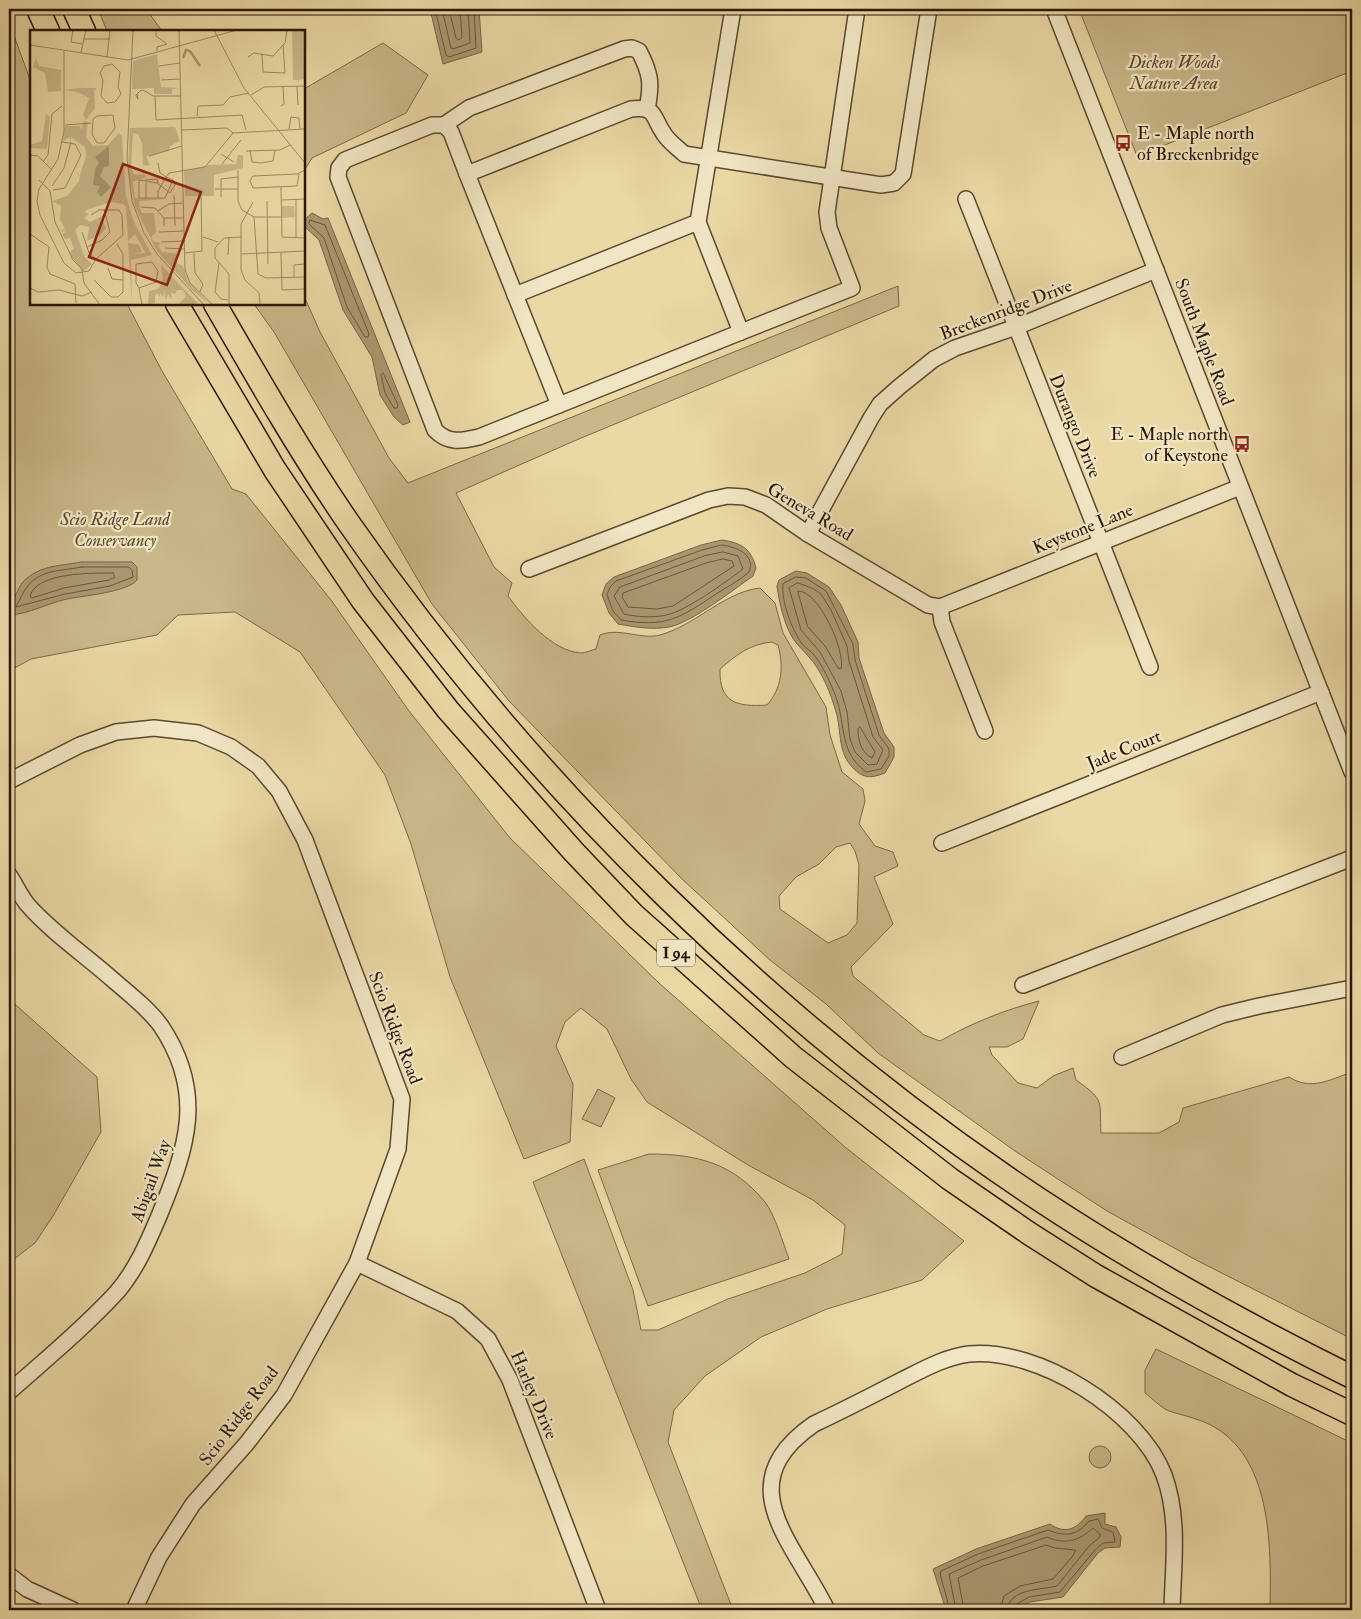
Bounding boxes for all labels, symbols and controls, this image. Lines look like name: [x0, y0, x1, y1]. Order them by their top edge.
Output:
inset map: [30, 30, 305, 305]
park label: Dicken Woods Nature Area: [1127, 51, 1221, 95]
place label: E - Maple north of Breckenbridge: [1137, 122, 1259, 166]
bus stop icon: E - Maple north of Breckenbridge: [1113, 133, 1133, 153]
street label: Breckenridge Drive: [937, 274, 1076, 346]
street label: South Maple Road: [1169, 275, 1239, 409]
street label: Durango Drive: [1044, 371, 1106, 482]
place label: E - Maple north of Keystone: [1110, 423, 1229, 467]
bus stop icon: E - Maple north of Keystone: [1232, 434, 1252, 454]
street label: Geneva Road: [763, 477, 857, 547]
street label: Keystone Lane: [1029, 498, 1137, 560]
park label: Scio Ridge Land Conservancy: [59, 508, 171, 552]
street label: Jade Court: [1083, 725, 1165, 776]
road number: I 94: [657, 940, 695, 966]
street label: Scio Ridge Road: [363, 968, 427, 1088]
street label: Abigail Way: [125, 1135, 177, 1226]
street label: Harley Drive: [505, 1347, 563, 1443]
street label: Scio Ridge Road: [194, 1362, 284, 1470]

